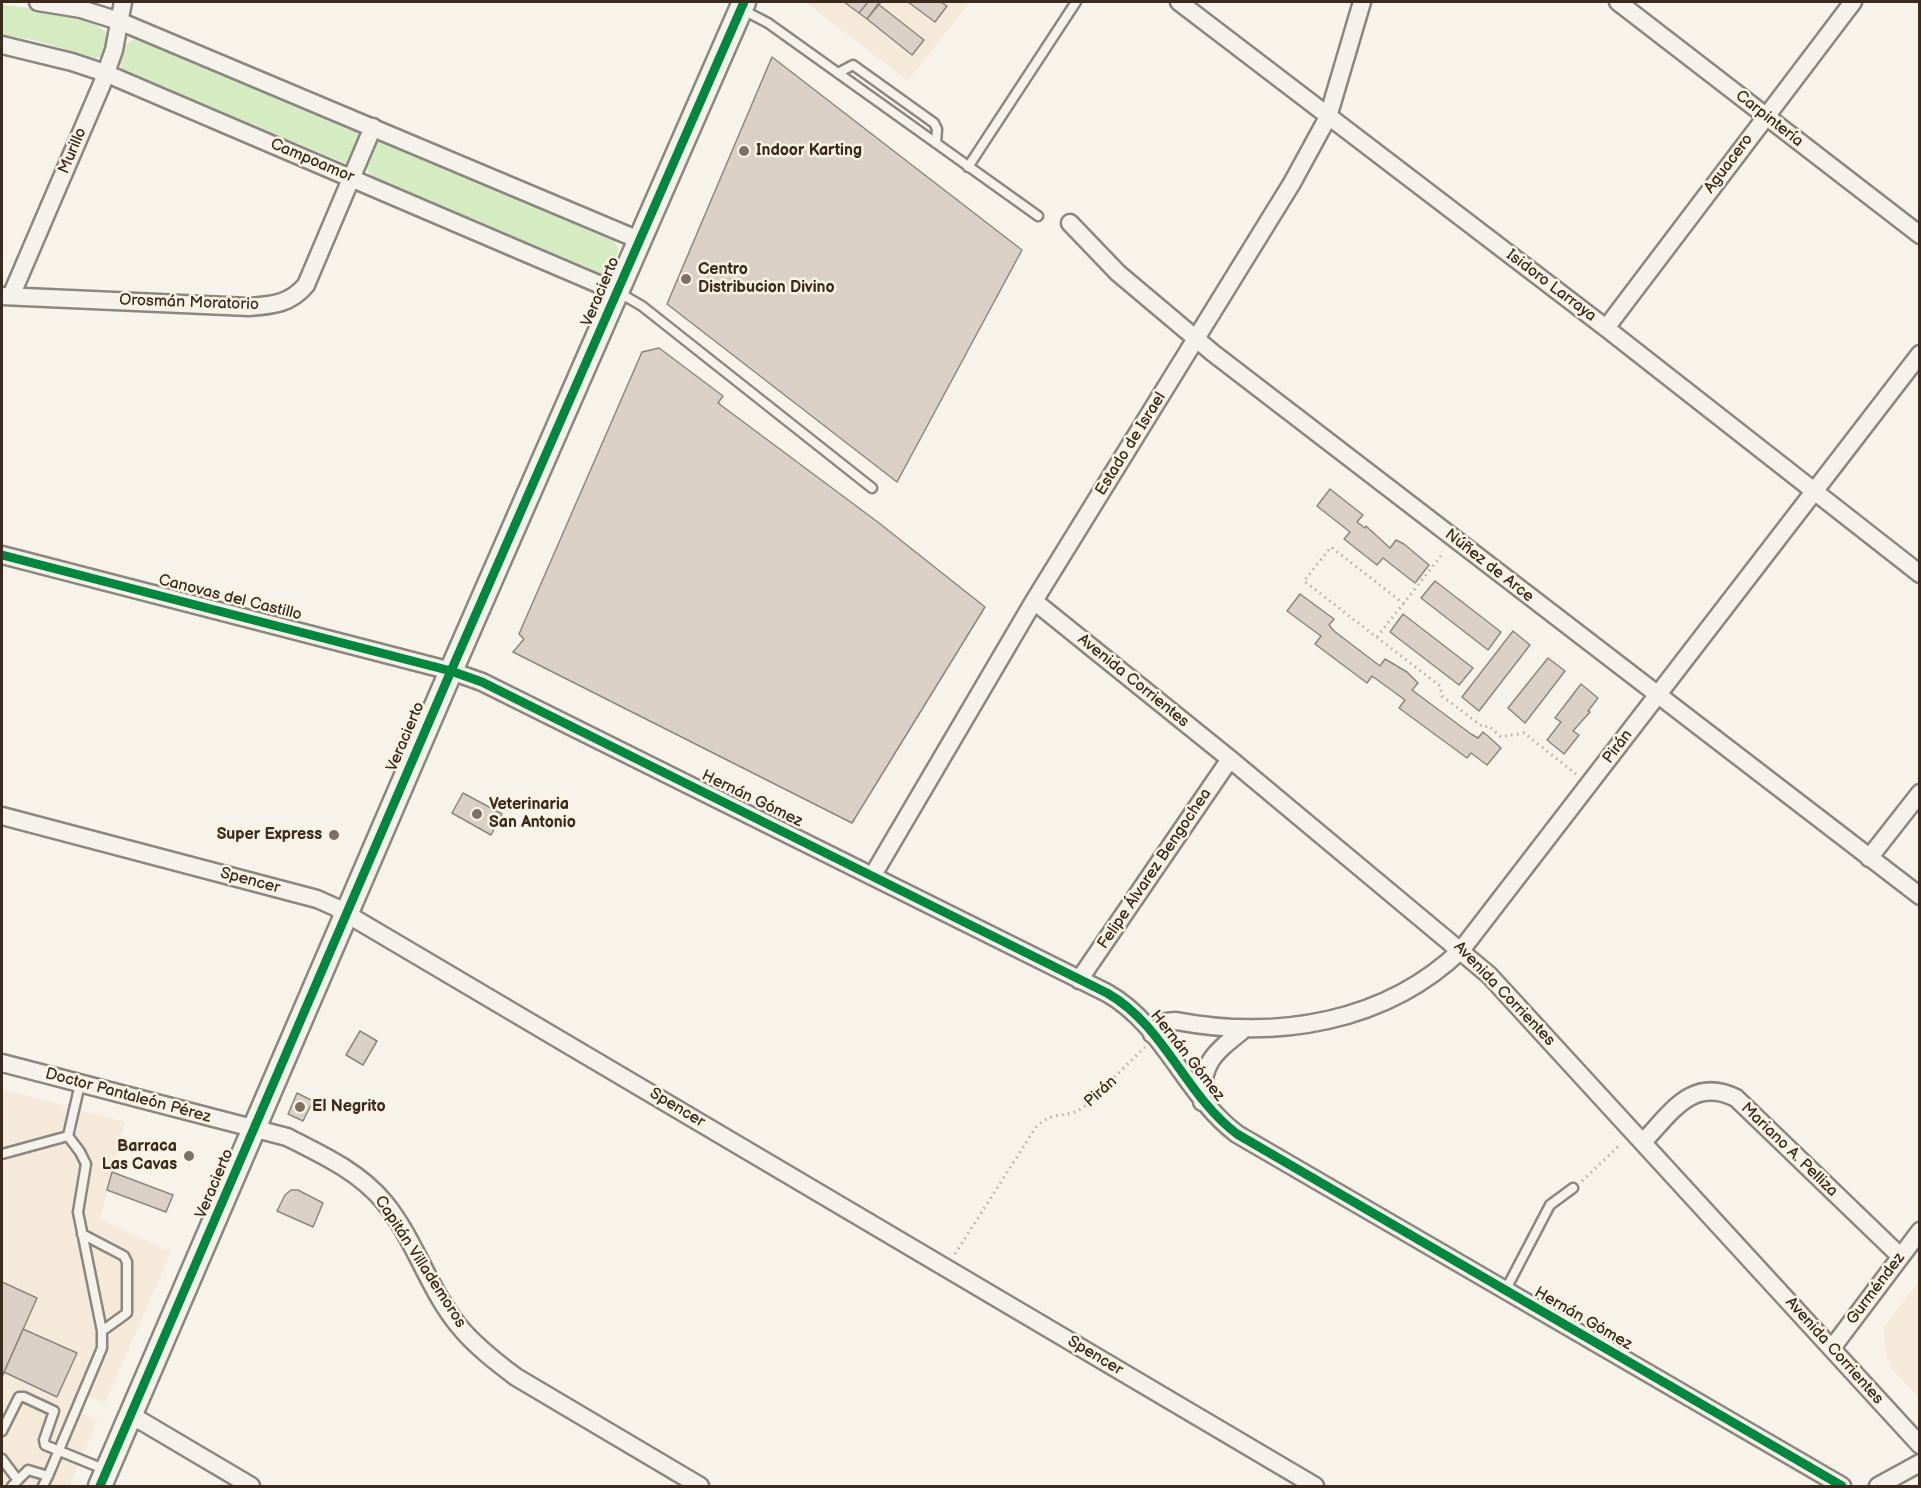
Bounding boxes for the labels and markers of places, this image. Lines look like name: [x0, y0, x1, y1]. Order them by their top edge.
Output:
place label: Indoor Karting: [756, 141, 862, 161]
marker: Indoor Karting: [737, 144, 751, 158]
place label: Centro Distribucion Divino: [698, 260, 835, 298]
marker: Centro Distribucion Divino: [679, 272, 693, 286]
place label: Veterinaria San Antonio: [489, 795, 576, 833]
marker: Veterinaria San Antonio: [470, 807, 484, 821]
place label: Super Express: [217, 825, 322, 845]
marker: Super Express: [327, 828, 341, 842]
place label: El Negrito: [312, 1097, 386, 1117]
marker: El Negrito: [293, 1100, 307, 1114]
place label: Barraca Las Cavas: [102, 1137, 177, 1175]
marker: Barraca Las Cavas: [182, 1149, 196, 1163]

